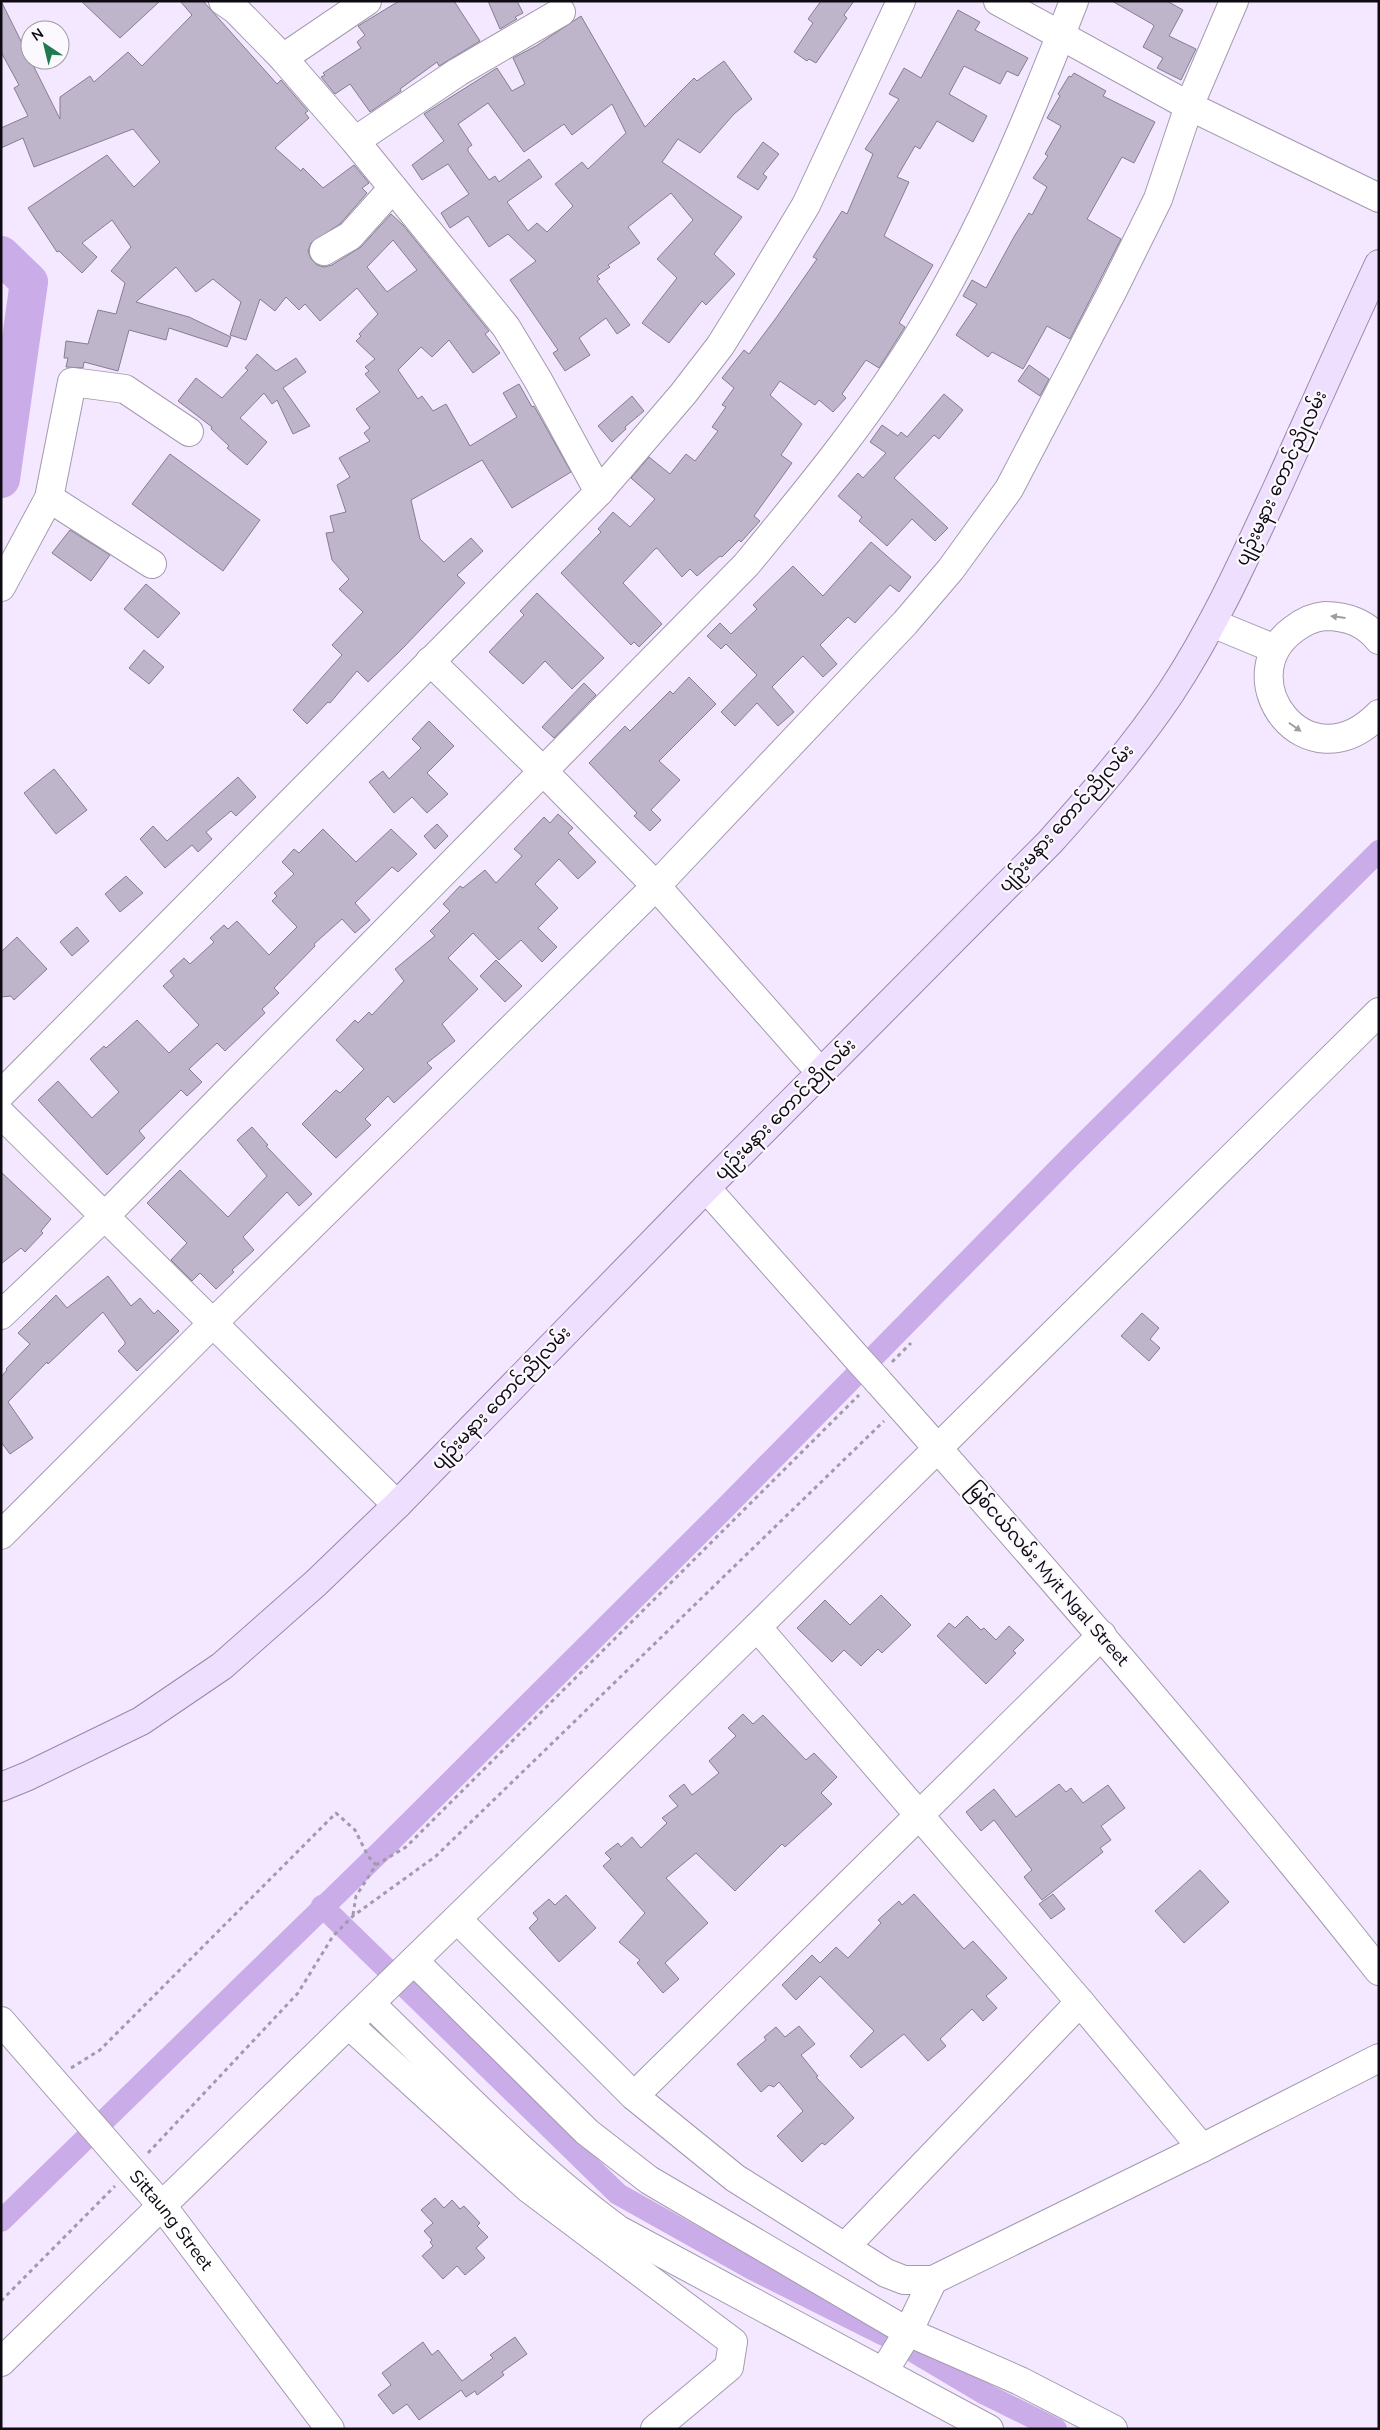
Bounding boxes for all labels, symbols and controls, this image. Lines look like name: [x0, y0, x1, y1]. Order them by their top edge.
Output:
north arrow: [20, 20, 70, 70]
text: N: [28, 24, 48, 46]
street label: ပျဉ်းမနား တောင်ညိုလမ်း: [1228, 386, 1335, 571]
one-way arrow: [1329, 613, 1345, 621]
one-way arrow: [1288, 722, 1302, 732]
street label: ပျဉ်းမနား တောင်ညိုလမ်း: [992, 738, 1141, 899]
street label: ပျဉ်းမနား တောင်ညိုလမ်း: [708, 1032, 863, 1187]
street label: ပျဉ်းမနား တောင်ညိုလမ်း: [425, 1320, 578, 1477]
street label: မြစ်ငယ်လမ်း Myit Ngal Street: [959, 1476, 1136, 1673]
street label: Sittaung Street: [124, 2165, 219, 2276]

